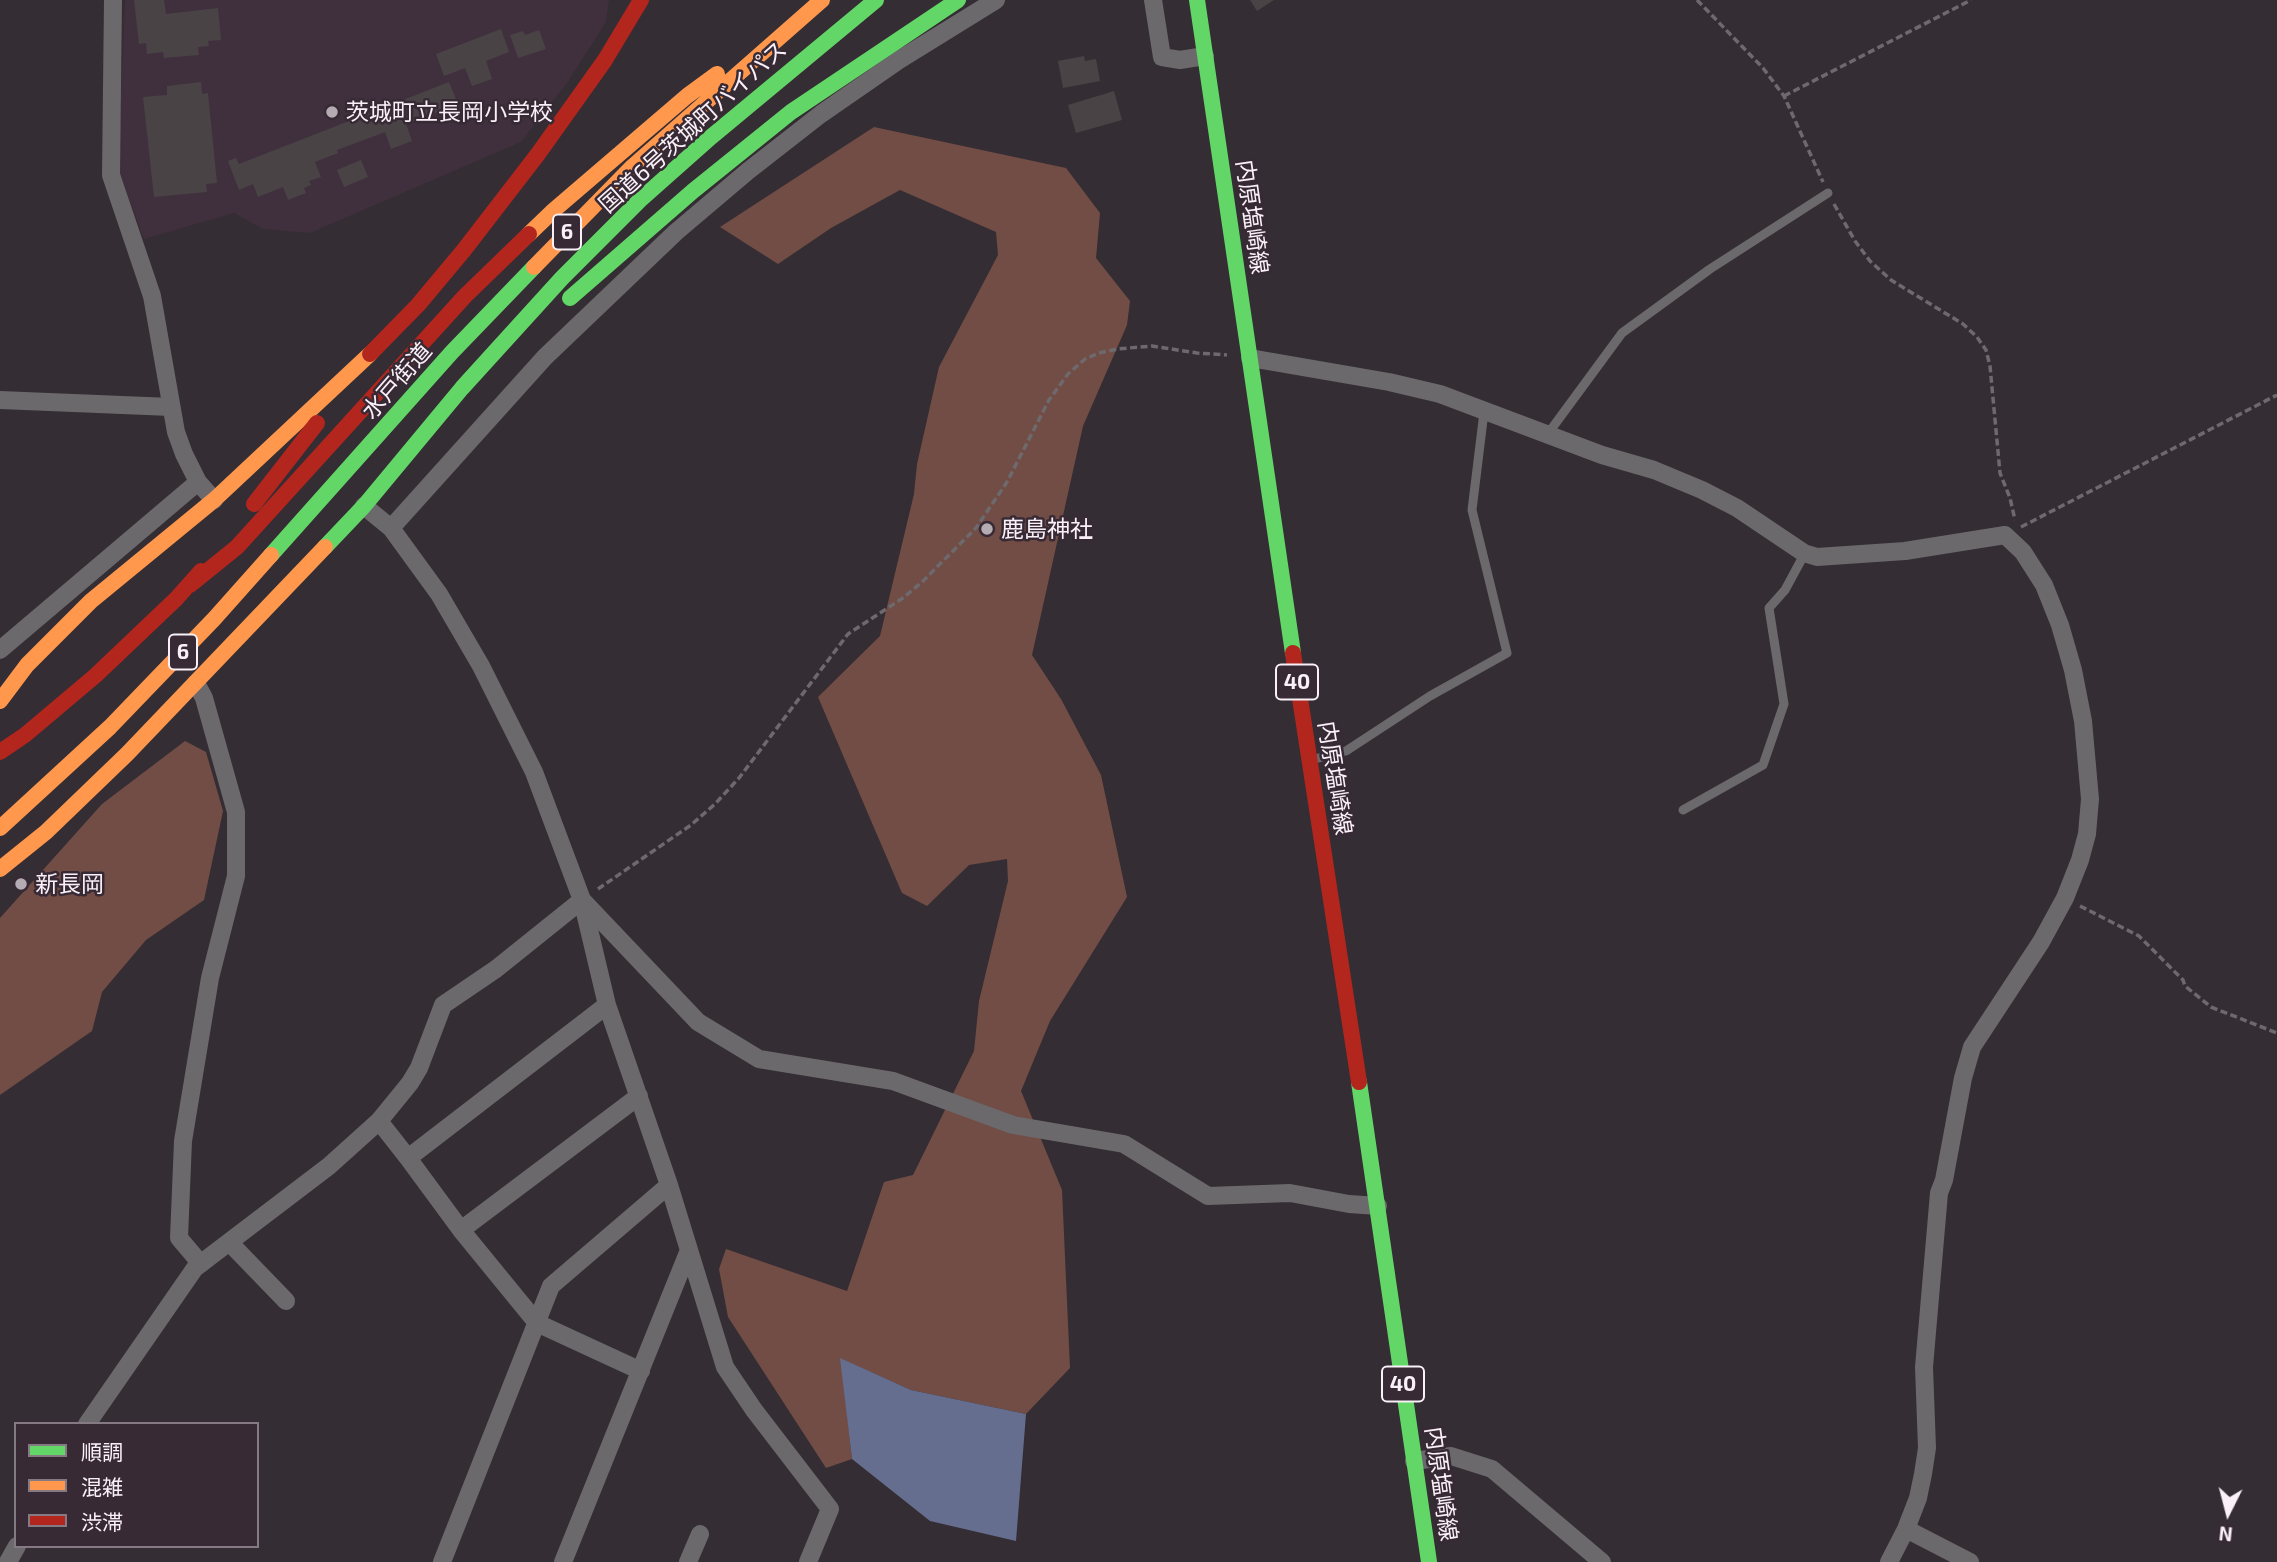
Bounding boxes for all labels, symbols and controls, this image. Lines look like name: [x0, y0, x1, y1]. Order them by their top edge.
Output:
street label: 国道6号茨城町バイパス: [593, 35, 793, 219]
place label: 茨城町立長岡小学校: [346, 98, 553, 126]
marker: 茨城町立長岡小学校: [324, 104, 340, 120]
street label: 内原塩崎線: [1230, 158, 1274, 276]
road number: 6: [553, 215, 581, 250]
street label: 水戸街道: [356, 337, 438, 425]
place label: 鹿島神社: [1001, 515, 1093, 543]
marker: 鹿島神社: [979, 521, 995, 537]
road number: 6: [169, 634, 197, 670]
road number: 40: [1276, 664, 1318, 700]
street label: 内原塩崎線: [1312, 719, 1358, 837]
place label: 新長岡: [35, 870, 104, 898]
marker: 新長岡: [13, 876, 29, 892]
road number: 40: [1382, 1366, 1424, 1402]
legend: [14, 1422, 259, 1548]
street label: 内原塩崎線: [1419, 1425, 1463, 1543]
text: 順調: [81, 1439, 123, 1464]
text: 混雑: [81, 1474, 123, 1499]
north arrow: [2193, 1478, 2263, 1548]
text: 渋滞: [81, 1509, 123, 1534]
text: N: [2218, 1522, 2234, 1547]

